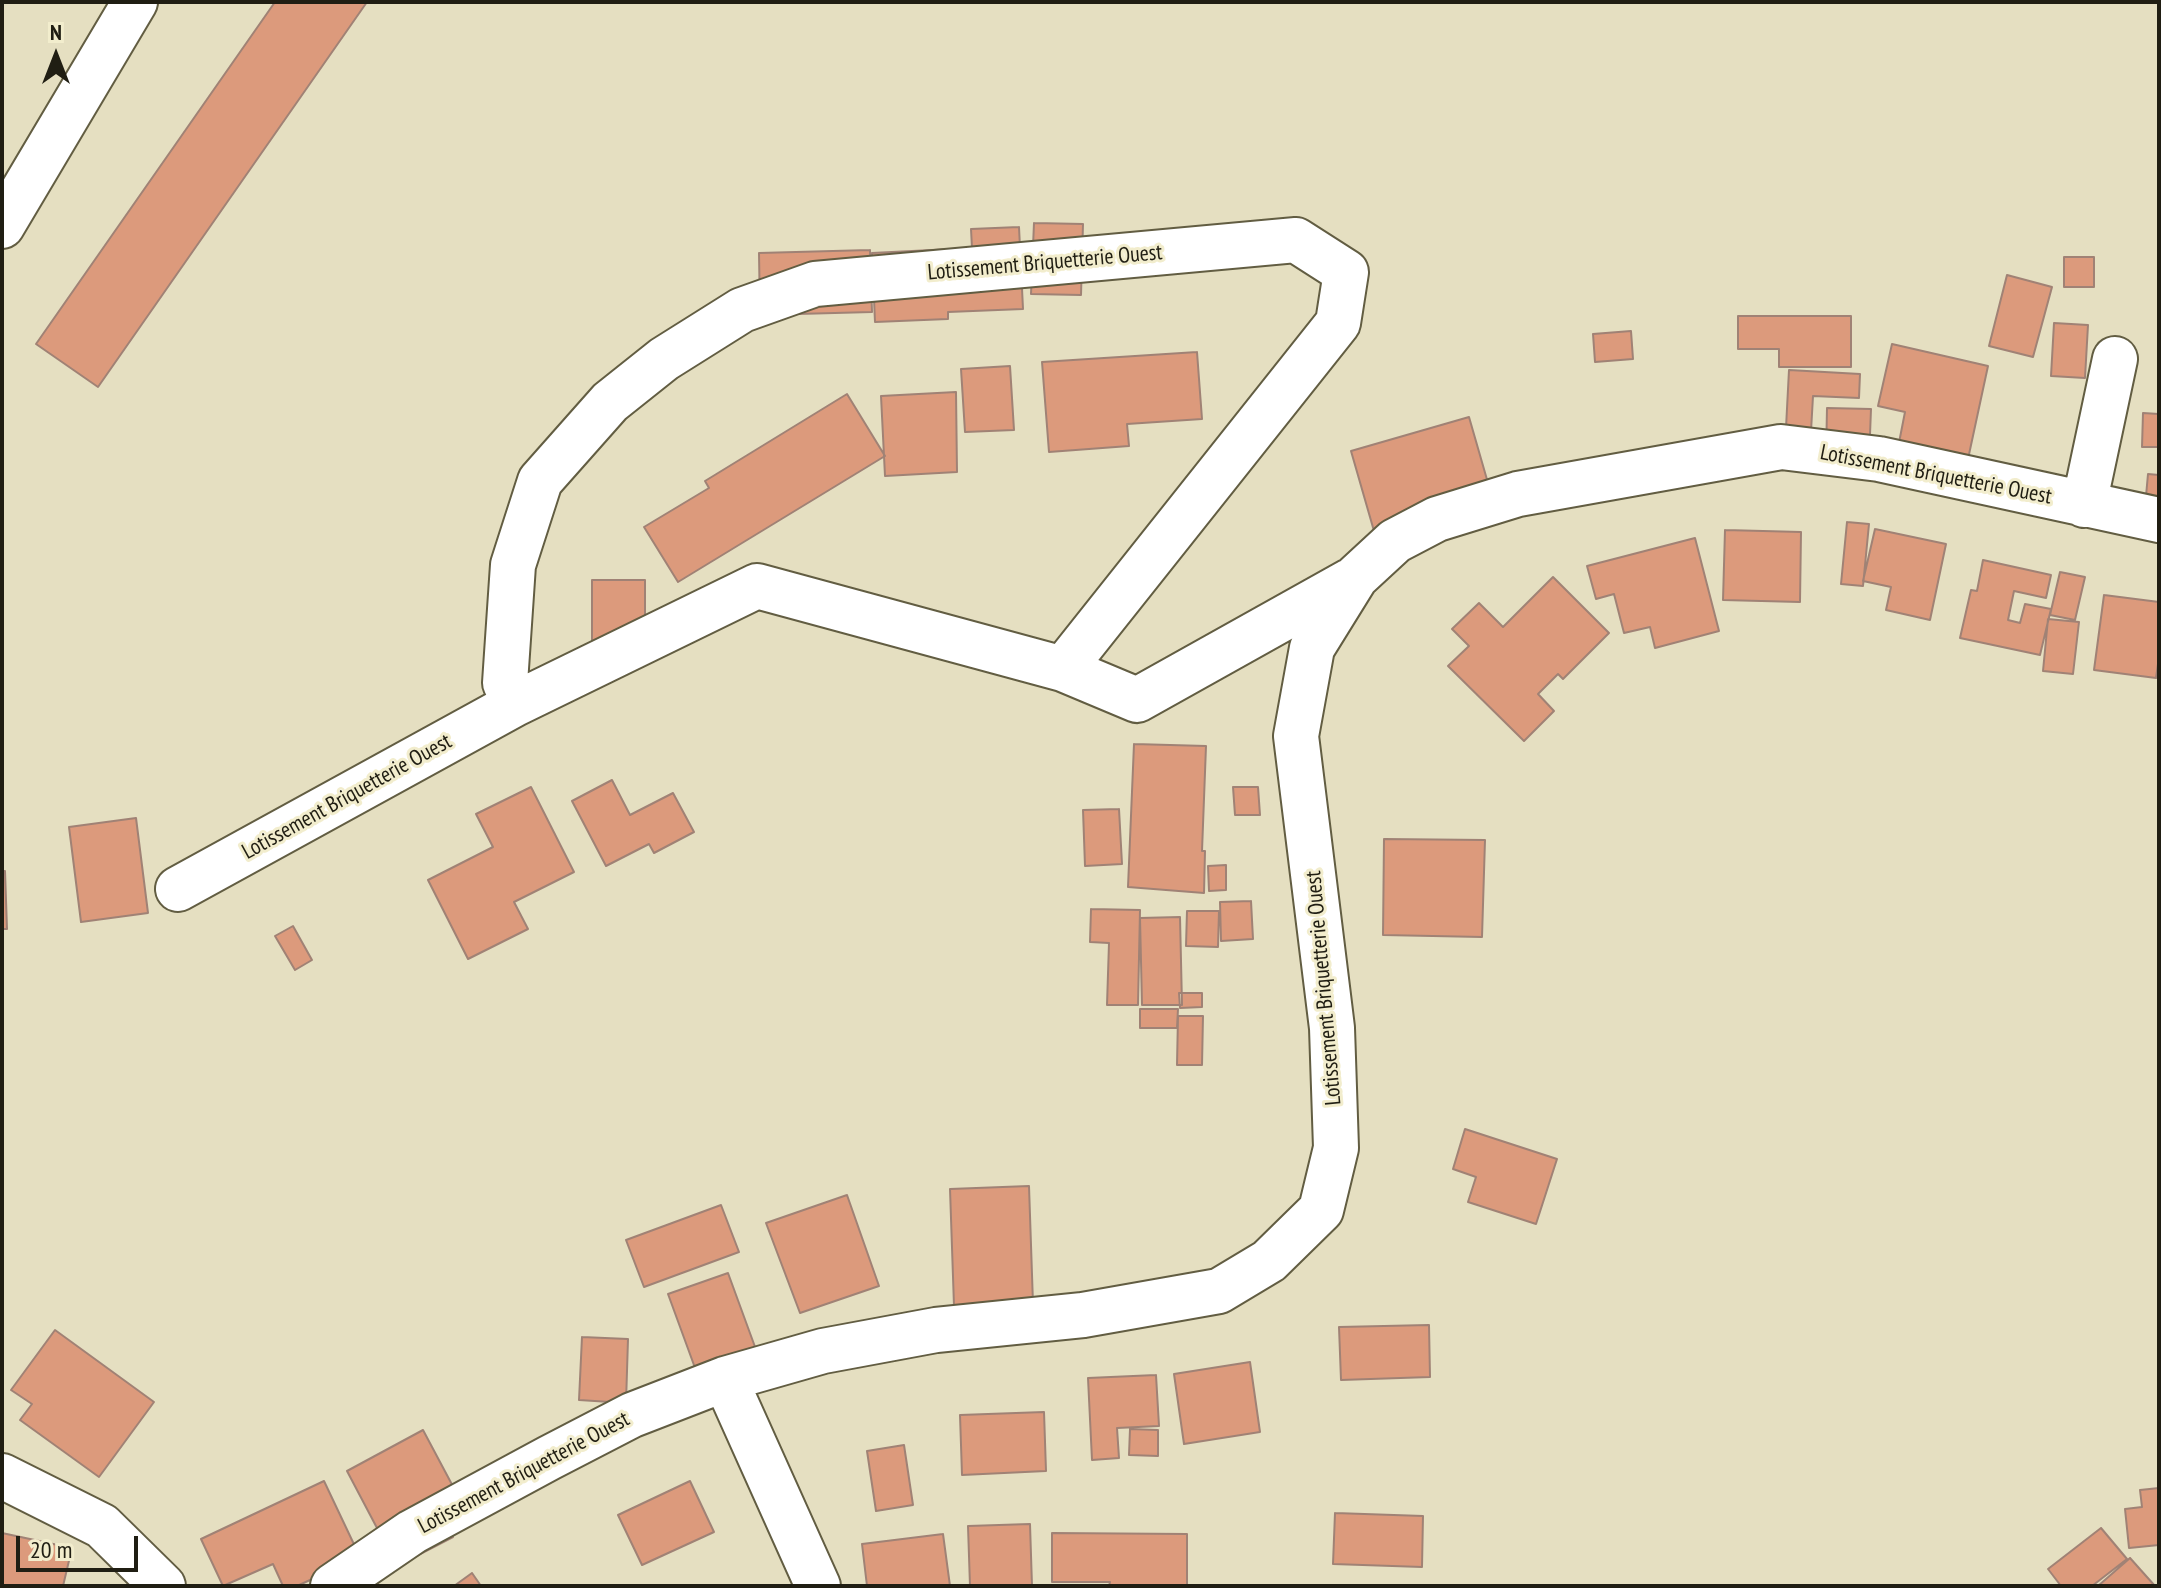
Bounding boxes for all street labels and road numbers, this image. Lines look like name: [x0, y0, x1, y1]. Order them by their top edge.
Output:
street label: Lotissement Briquetterie Ouest: [927, 240, 1163, 286]
street label: Lotissement Briquetterie Ouest: [1818, 440, 2054, 510]
street label: Lotissement Briquetterie Ouest: [238, 728, 456, 866]
street label: Lotissement Briquetterie Ouest: [1301, 870, 1347, 1106]
street label: Lotissement Briquetterie Ouest: [414, 1406, 634, 1540]

